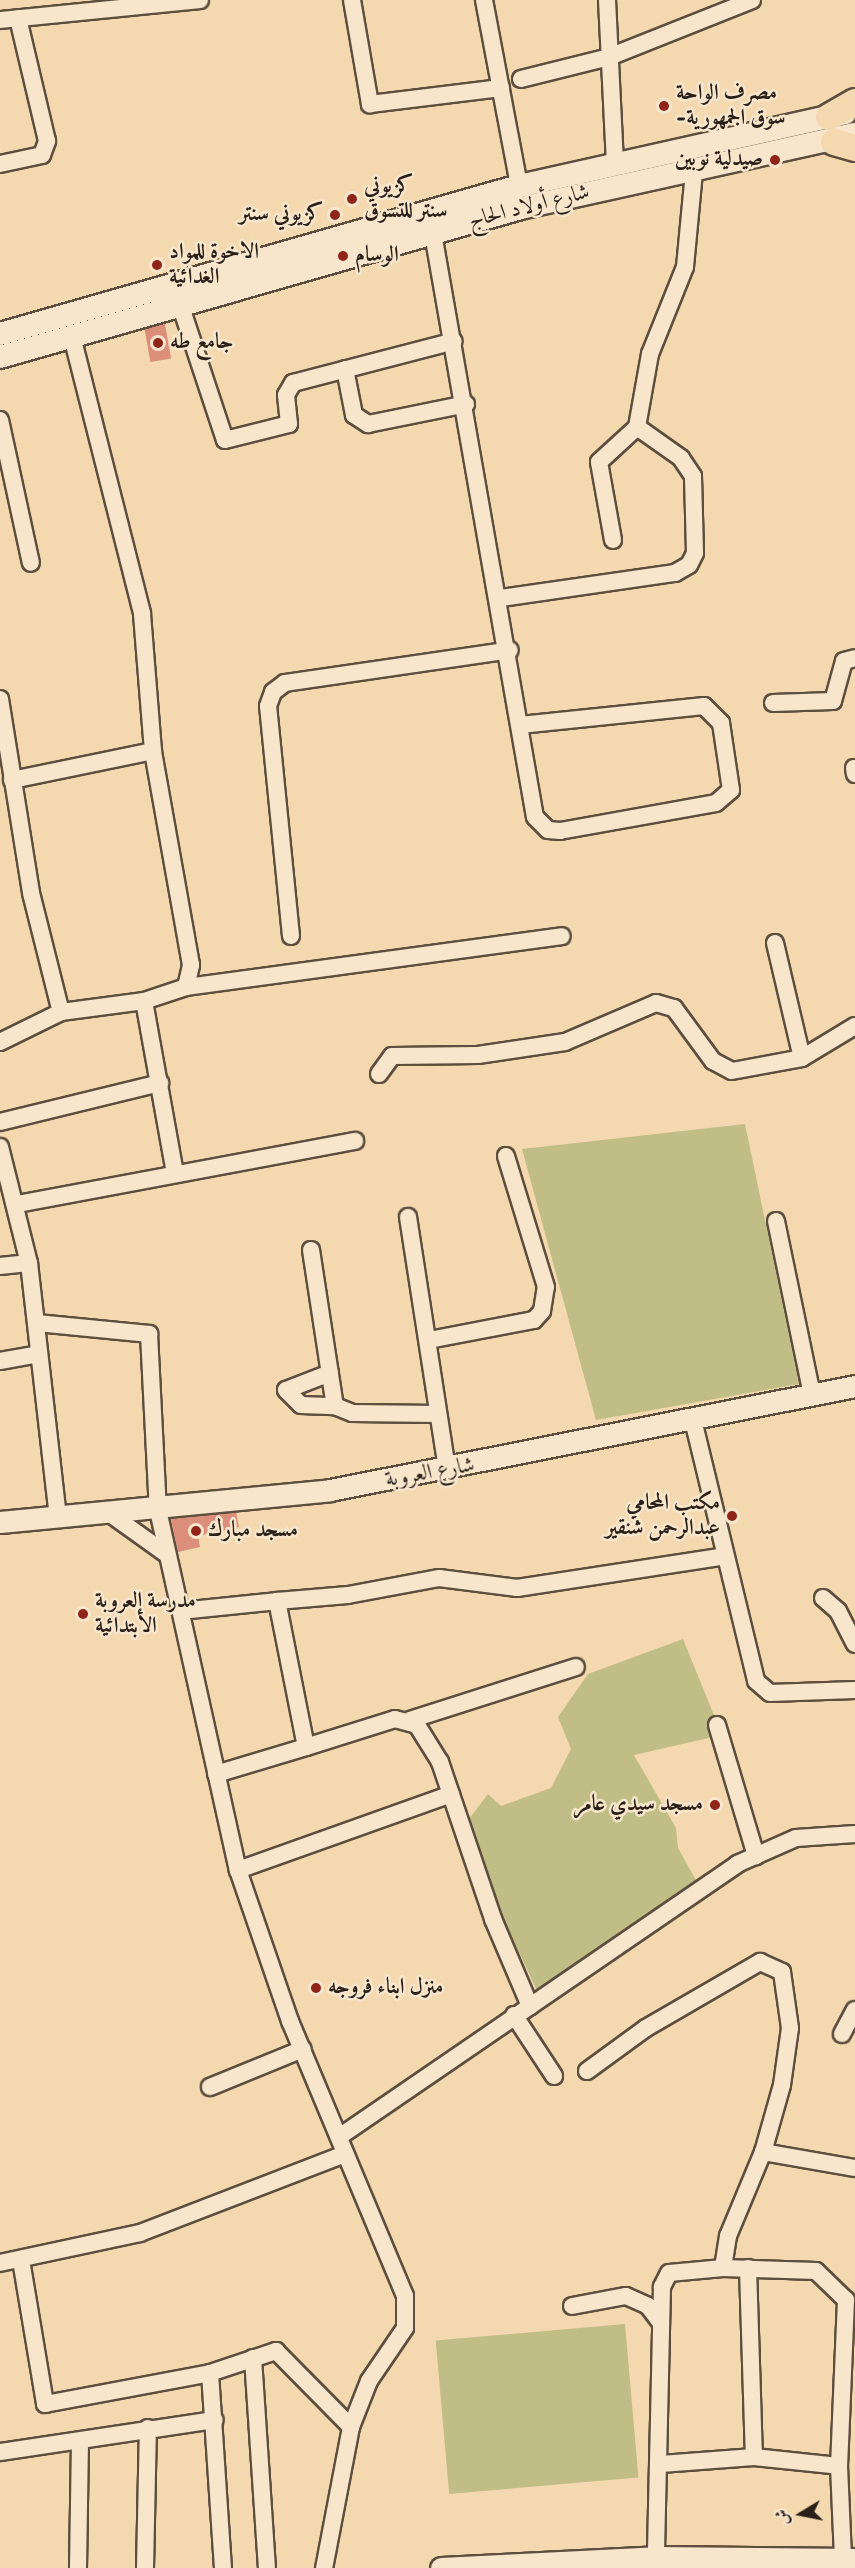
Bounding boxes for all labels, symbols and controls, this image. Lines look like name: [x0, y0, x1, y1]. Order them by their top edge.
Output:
place label: مصرف الواحة -سوق الجمهورية: [676, 80, 785, 132]
marker: مصرف الواحة -سوق الجمهورية: [657, 99, 671, 113]
place label: صيدلية نوبين: [675, 147, 763, 173]
marker: صيدلية نوبين: [768, 153, 782, 167]
place label: كزيوني سنتر للتسوق: [364, 173, 448, 224]
street label: شارع أولاد الحاج: [466, 179, 592, 235]
marker: كزيوني سنتر للتسوق: [345, 192, 359, 206]
place label: كزيوني سنتر: [239, 202, 323, 228]
marker: كزيوني سنتر: [328, 208, 342, 222]
place label: الاخوة للمواد الغدائية: [169, 239, 259, 290]
place label: الوسام: [355, 243, 399, 269]
marker: الوسام: [336, 249, 350, 263]
marker: الاخوة للمواد الغدائية: [150, 258, 164, 272]
place label: جامع طه: [170, 330, 233, 356]
marker: جامع طه: [151, 336, 165, 350]
street label: شارع العروبة: [383, 1452, 477, 1494]
place label: مكتب المحامي عبدالرحمن شنقير: [605, 1490, 720, 1542]
marker: مكتب المحامي عبدالرحمن شنقير: [725, 1509, 739, 1523]
place label: مسجد مبارك: [208, 1518, 298, 1544]
marker: مسجد مبارك: [189, 1524, 203, 1538]
place label: مدرسة العروبة الأبتدائية: [95, 1588, 196, 1640]
marker: مدرسة العروبة الأبتدائية: [76, 1607, 90, 1621]
place label: مسجد سيدي عامر: [574, 1792, 703, 1818]
marker: مسجد سيدي عامر: [708, 1798, 722, 1812]
place label: منزل ابناء فروجه: [328, 1975, 443, 2001]
marker: منزل ابناء فروجه: [309, 1981, 323, 1995]
north arrow: [771, 2484, 831, 2544]
text: ش: [772, 2508, 794, 2527]

